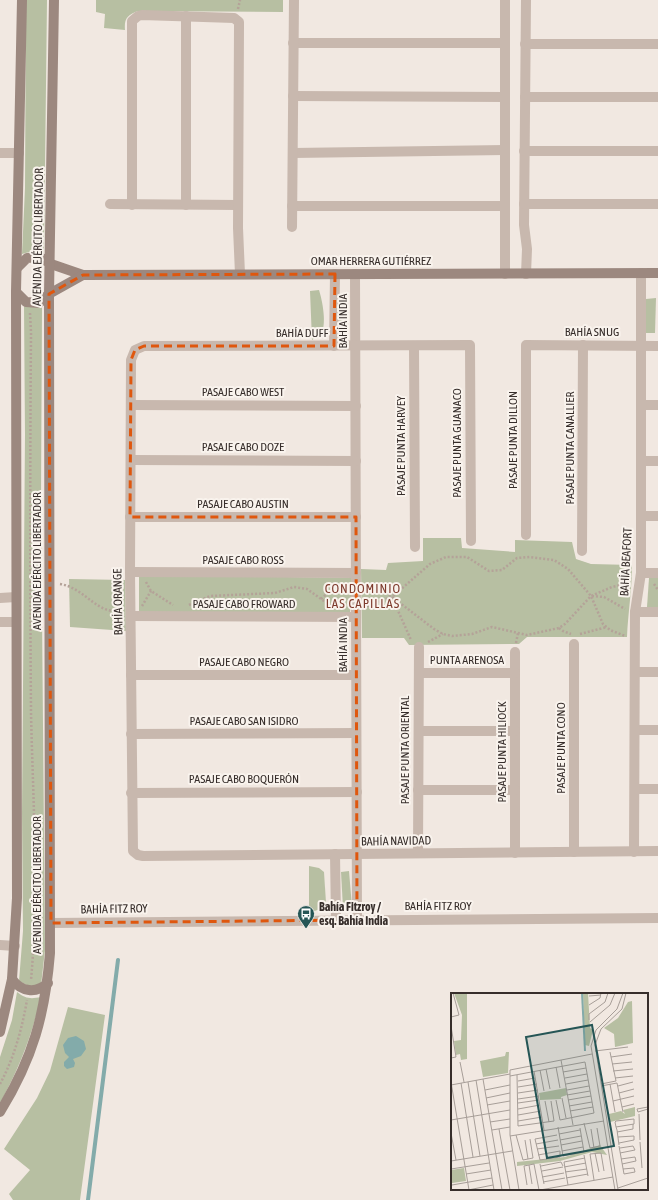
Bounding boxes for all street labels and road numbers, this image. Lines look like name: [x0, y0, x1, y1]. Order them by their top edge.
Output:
street label: AVENIDA EJÉRCITO LIBERTADOR: [30, 168, 46, 306]
street label: OMAR HERRERA GUTIÉRREZ: [311, 254, 432, 268]
street label: BAHÍA INDIA: [336, 293, 350, 348]
street label: BAHÍA SNUG: [565, 325, 619, 339]
street label: BAHÍA DUFF: [276, 326, 328, 340]
street label: PASAJE CABO WEST: [202, 385, 285, 399]
street label: PASAJE PUNTA GUANACO: [450, 388, 464, 498]
street label: PASAJE PUNTA DILLON: [506, 391, 520, 489]
street label: PASAJE PUNTA CANALLIER: [563, 392, 577, 504]
street label: PASAJE PUNTA HARVEY: [394, 395, 408, 496]
street label: PASAJE CABO DOZE: [202, 440, 284, 454]
street label: AVENIDA EJÉRCITO LIBERTADOR: [30, 492, 44, 630]
street label: PASAJE CABO AUSTIN: [197, 497, 289, 511]
street label: BAHÍA BEAFORT: [617, 526, 635, 597]
street label: PASAJE CABO ROSS: [202, 553, 284, 567]
street label: BAHÍA ORANGE: [110, 569, 126, 635]
street label: PASAJE CABO FROWARD: [192, 597, 296, 611]
street label: BAHÍA INDIA: [336, 617, 350, 672]
street label: PUNTA ARENOSA: [430, 653, 504, 667]
street label: PASAJE CABO NEGRO: [199, 655, 289, 669]
street label: PASAJE PUNTA ORIENTAL: [398, 695, 412, 804]
street label: PASAJE PUNTA HILIOCK: [495, 701, 509, 803]
street label: PASAJE PUNTA CONO: [554, 702, 568, 794]
street label: PASAJE CABO SAN ISIDRO: [190, 714, 298, 728]
street label: PASAJE CABO BOQUERÓN: [189, 772, 299, 786]
street label: AVENIDA EJÉRCITO LIBERTADOR: [30, 816, 44, 954]
street label: BAHÍA NAVIDAD: [361, 833, 431, 849]
street label: BAHÍA FITZ ROY: [404, 899, 472, 913]
street label: BAHÍA FITZ ROY: [80, 901, 148, 917]

